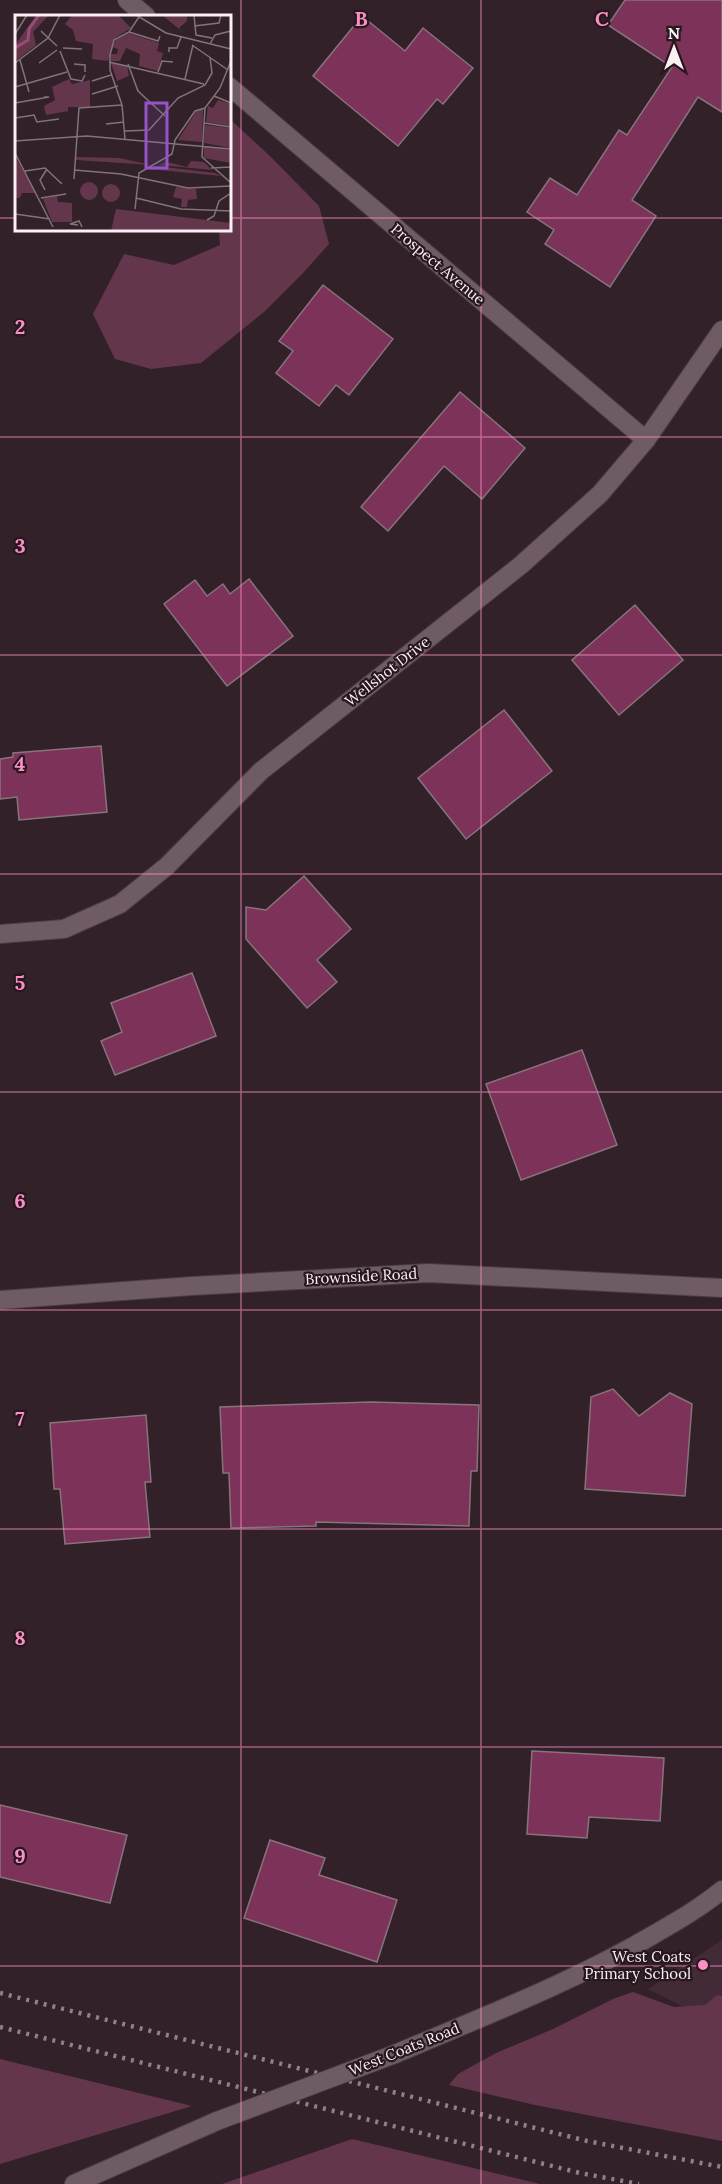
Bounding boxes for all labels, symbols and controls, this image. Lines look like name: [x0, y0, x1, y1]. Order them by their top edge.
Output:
text: B: [354, 6, 368, 31]
text: C: [595, 6, 609, 31]
inset map: [15, 15, 231, 231]
north arrow: [644, 18, 704, 78]
text: N: [668, 23, 680, 43]
street label: Prospect Avenue: [387, 219, 489, 309]
text: 2: [15, 314, 25, 339]
text: 3: [14, 533, 26, 558]
street label: Wellshot Drive: [341, 632, 433, 710]
text: 4: [15, 751, 26, 776]
text: 5: [15, 970, 26, 995]
text: 6: [14, 1188, 26, 1213]
street label: Brownside Road: [304, 1264, 418, 1288]
text: 7: [15, 1406, 25, 1431]
text: 8: [14, 1625, 26, 1650]
text: 9: [14, 1843, 26, 1868]
place label: West Coats Primary School: [584, 1947, 691, 1983]
marker: West Coats Primary School: [696, 1958, 710, 1972]
street label: West Coats Road: [346, 2018, 462, 2080]

